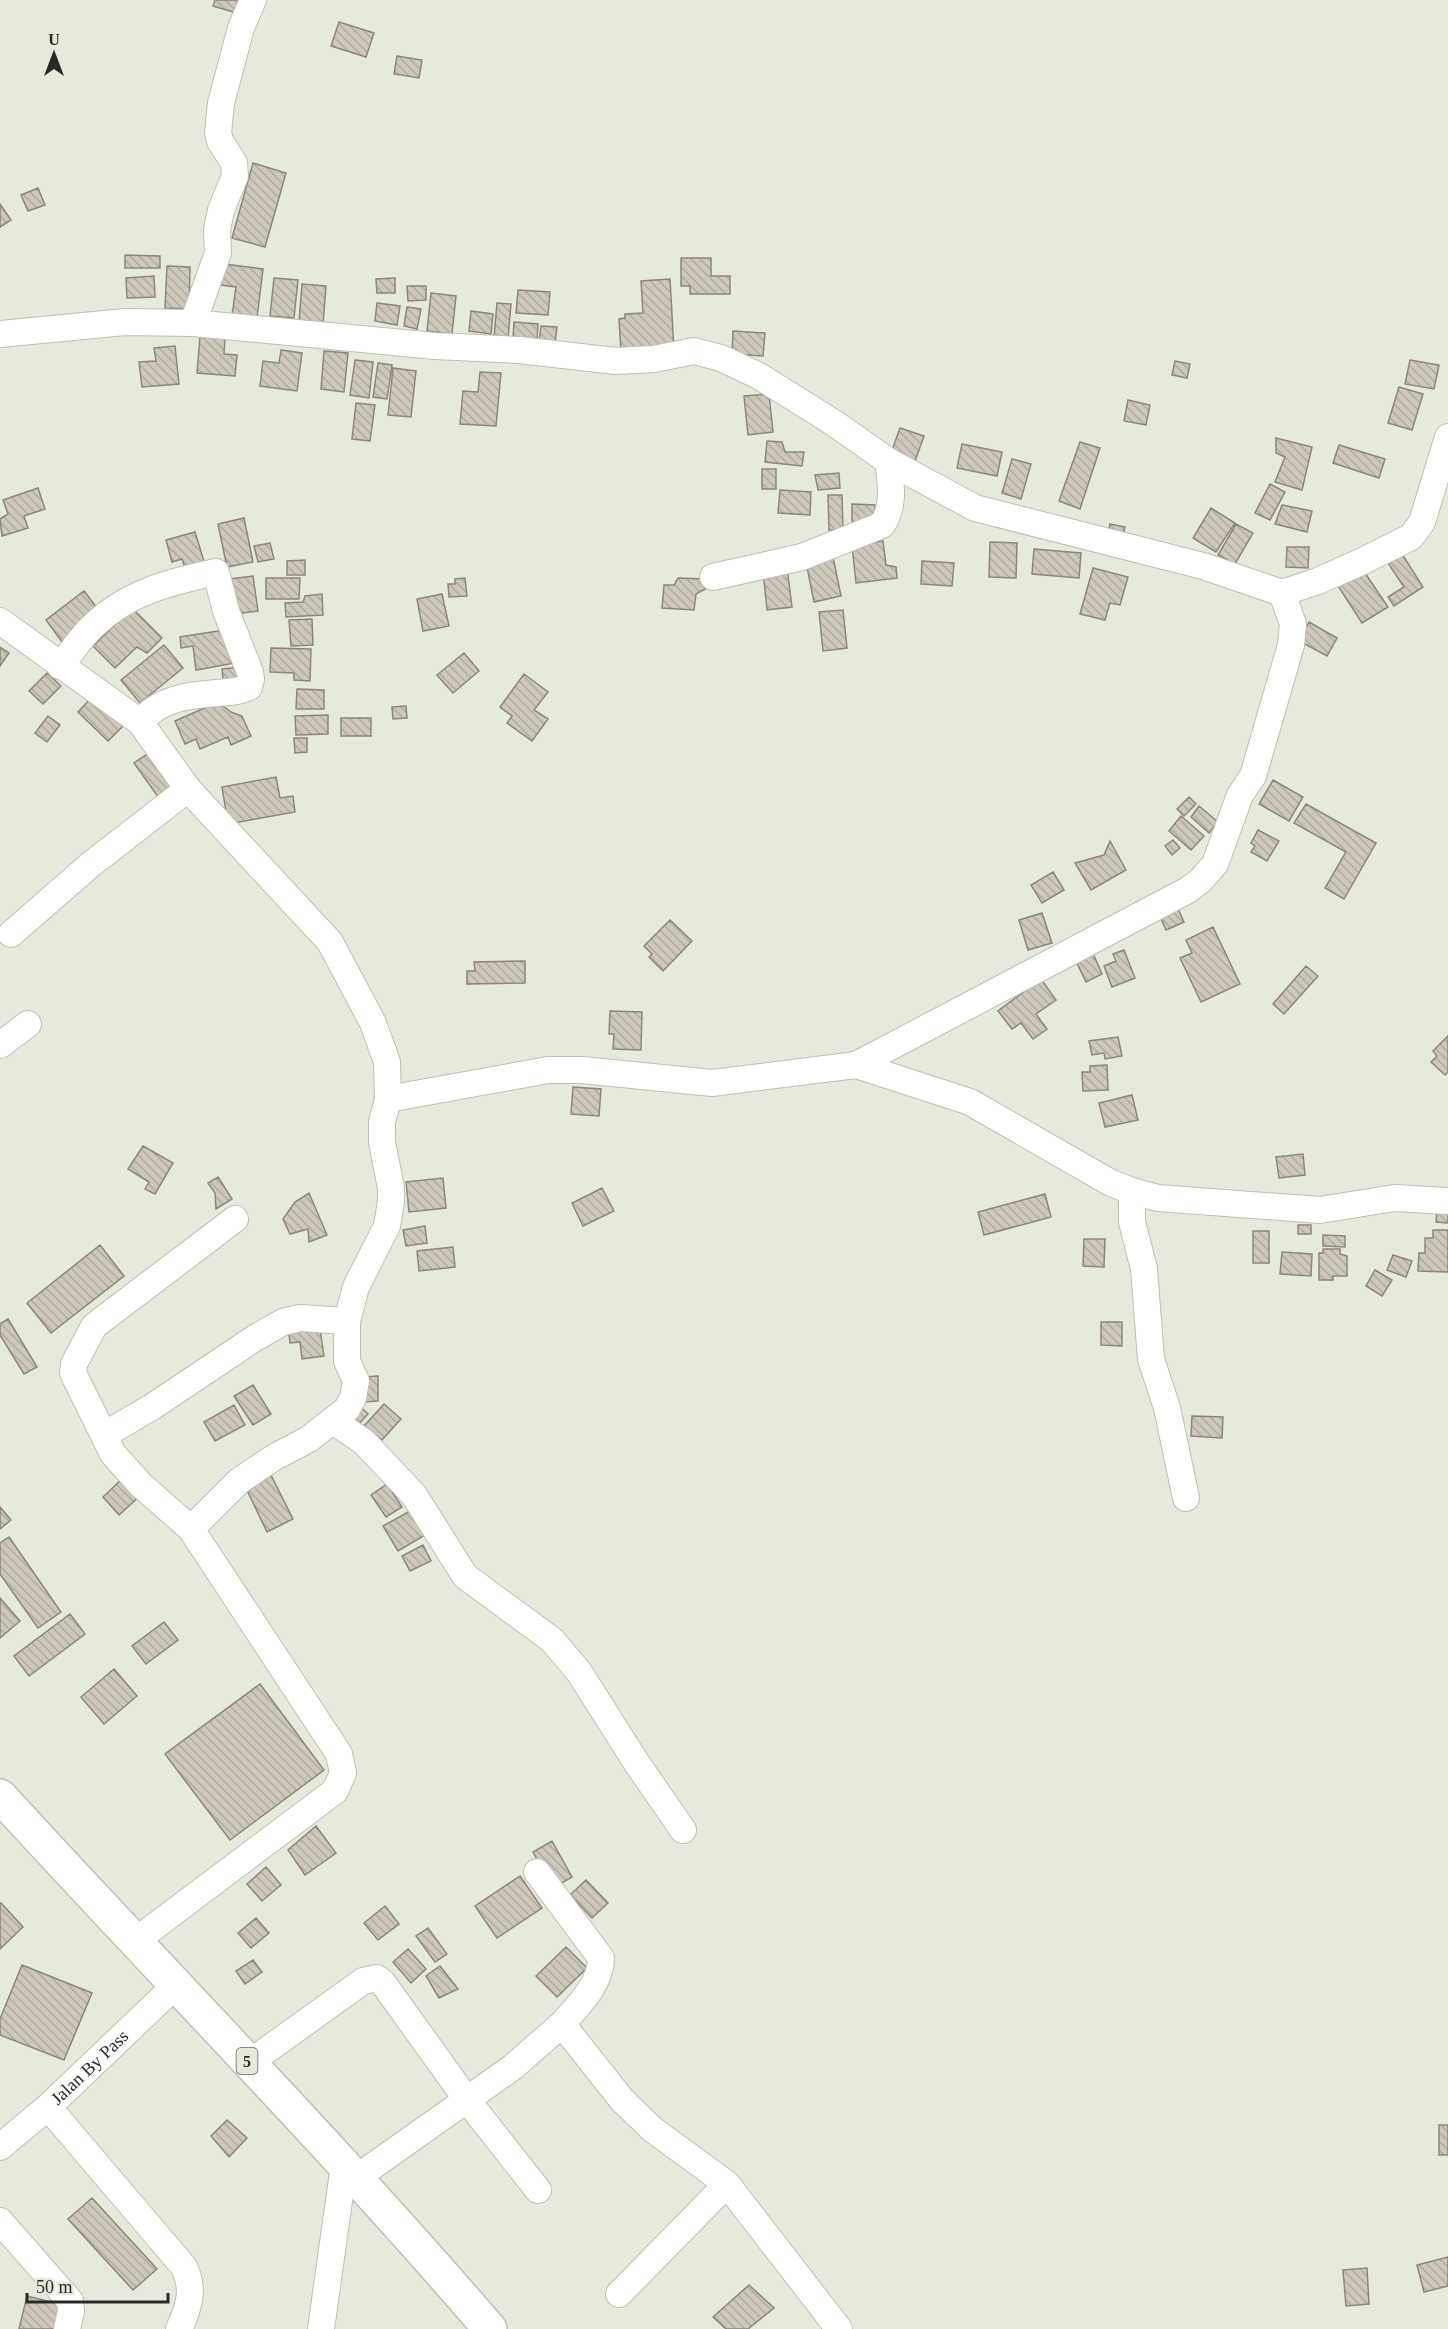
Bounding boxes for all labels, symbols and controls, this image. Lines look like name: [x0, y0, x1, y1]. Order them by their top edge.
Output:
north arrow: [24, 24, 84, 84]
text: U: [48, 31, 60, 48]
street label: Jalan By Pass: [47, 2026, 132, 2109]
road number: 5: [236, 2048, 258, 2074]
scale bar: [27, 2266, 168, 2304]
text: 50 m: [36, 2277, 73, 2297]

